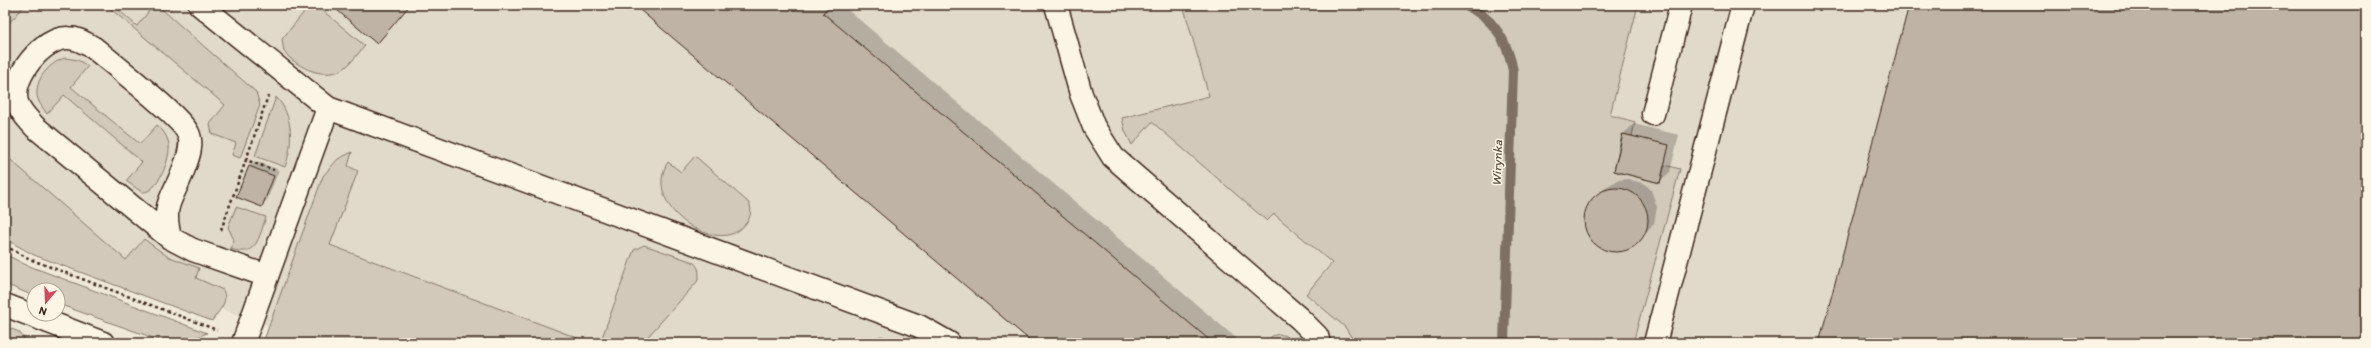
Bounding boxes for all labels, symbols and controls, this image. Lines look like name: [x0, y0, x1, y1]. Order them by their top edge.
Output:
water label: Wirynka: [1489, 139, 1505, 186]
north arrow: [26, 282, 66, 322]
text: N: [37, 304, 49, 318]

